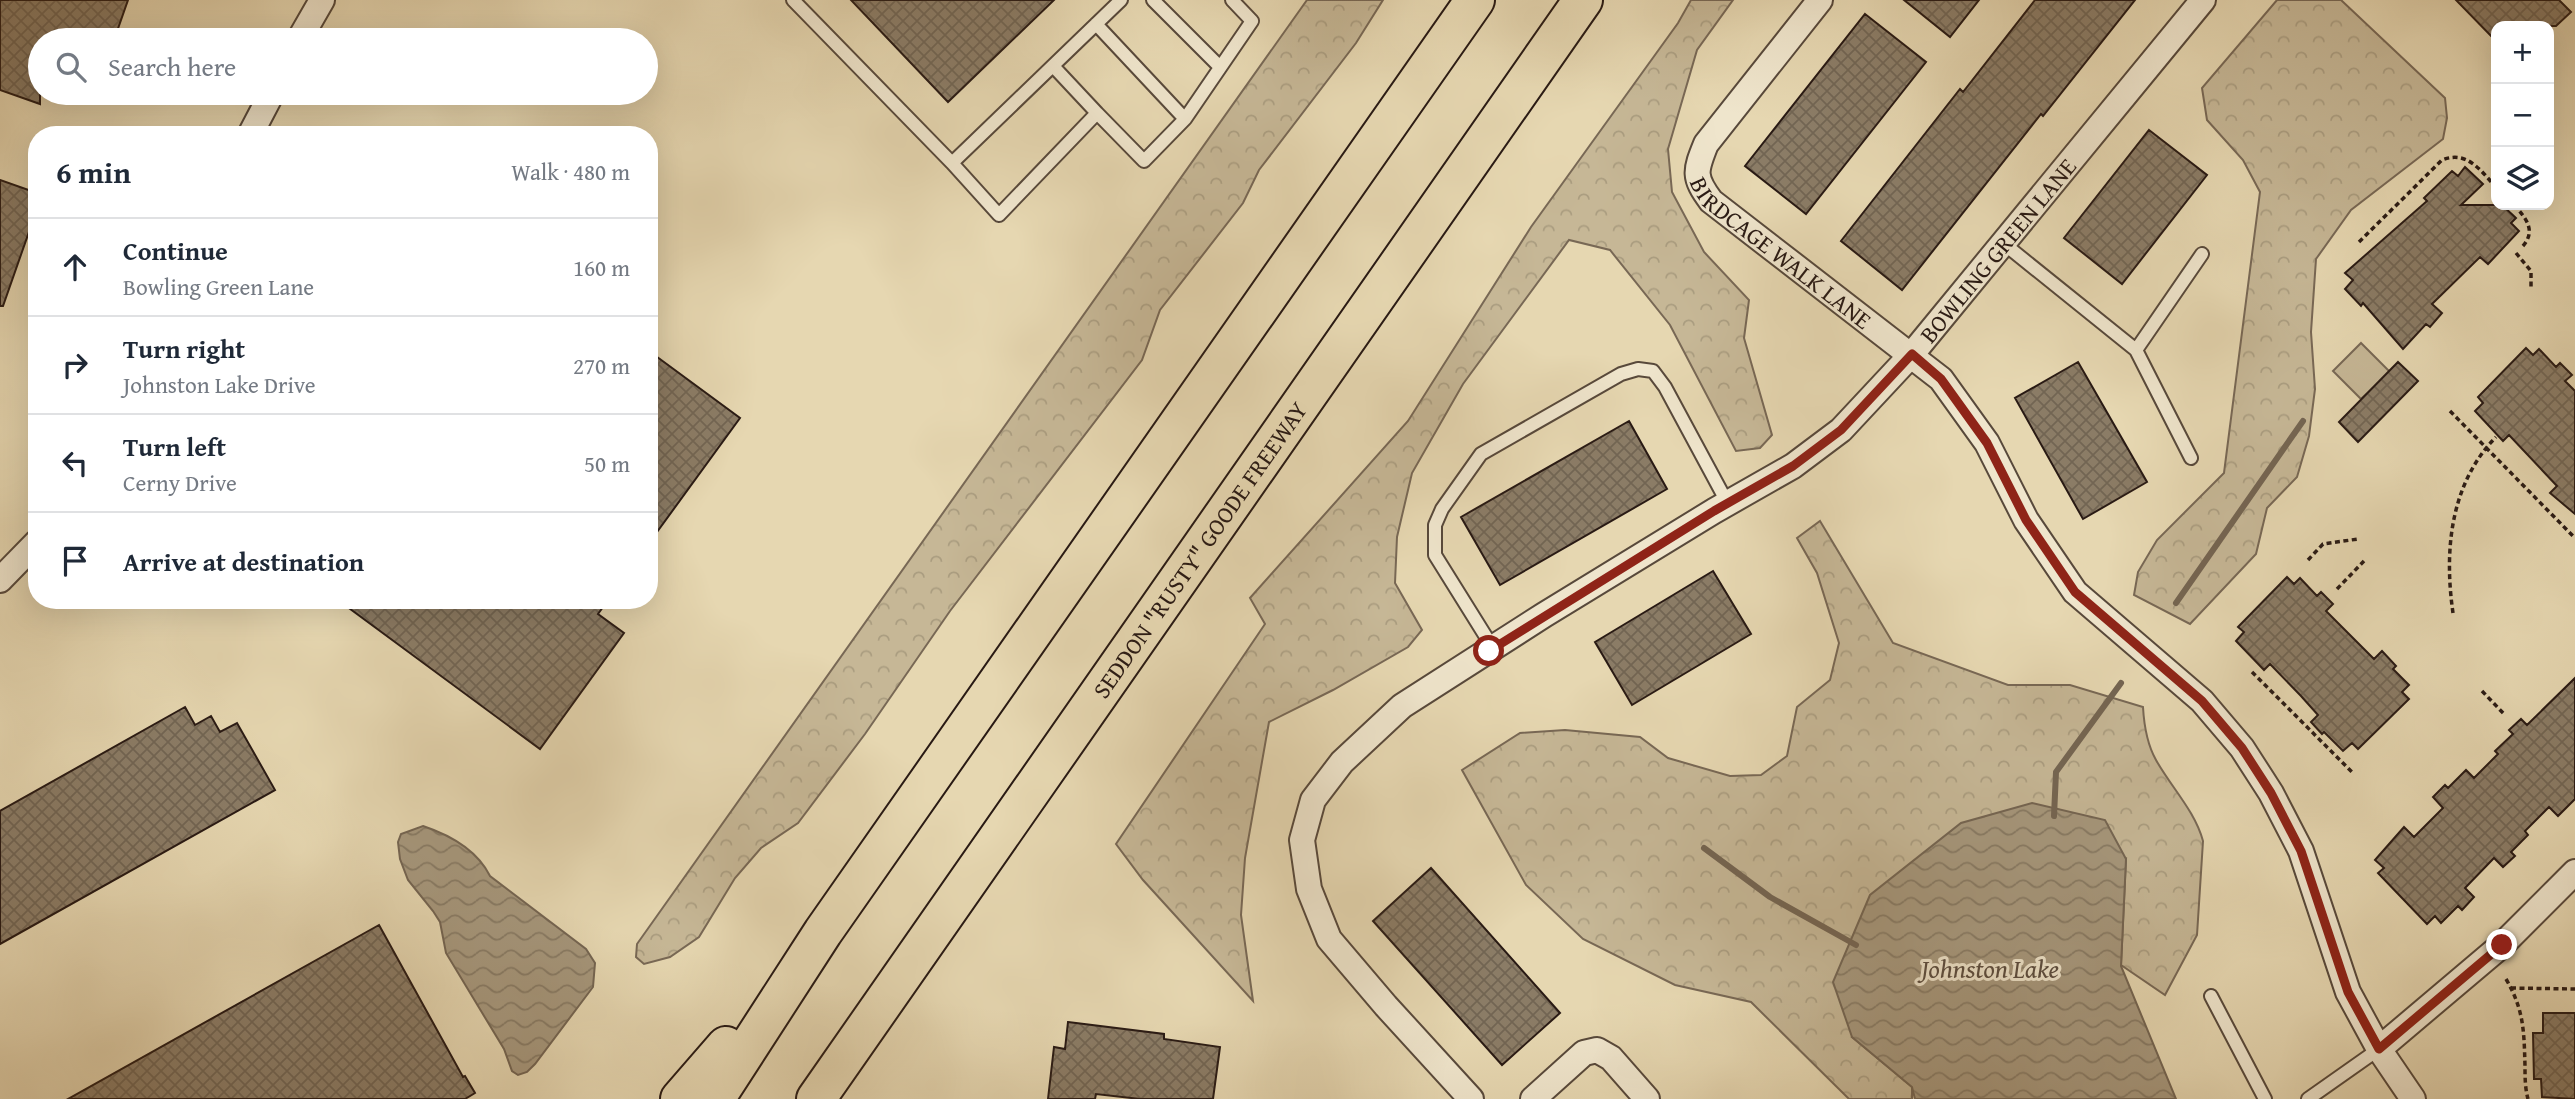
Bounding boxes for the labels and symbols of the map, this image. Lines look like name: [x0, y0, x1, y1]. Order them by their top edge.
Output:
street label: BOWLING GREEN LANE: [1911, 150, 2084, 350]
street label: BIRDCAGE WALK LANE: [1682, 171, 1879, 337]
street label: SEDDON "RUSTY" GOODE FREEWAY: [1084, 394, 1315, 705]
route start: [1473, 635, 1504, 666]
route end: [2486, 929, 2517, 960]
water label: Johnston Lake: [1917, 949, 2059, 988]

